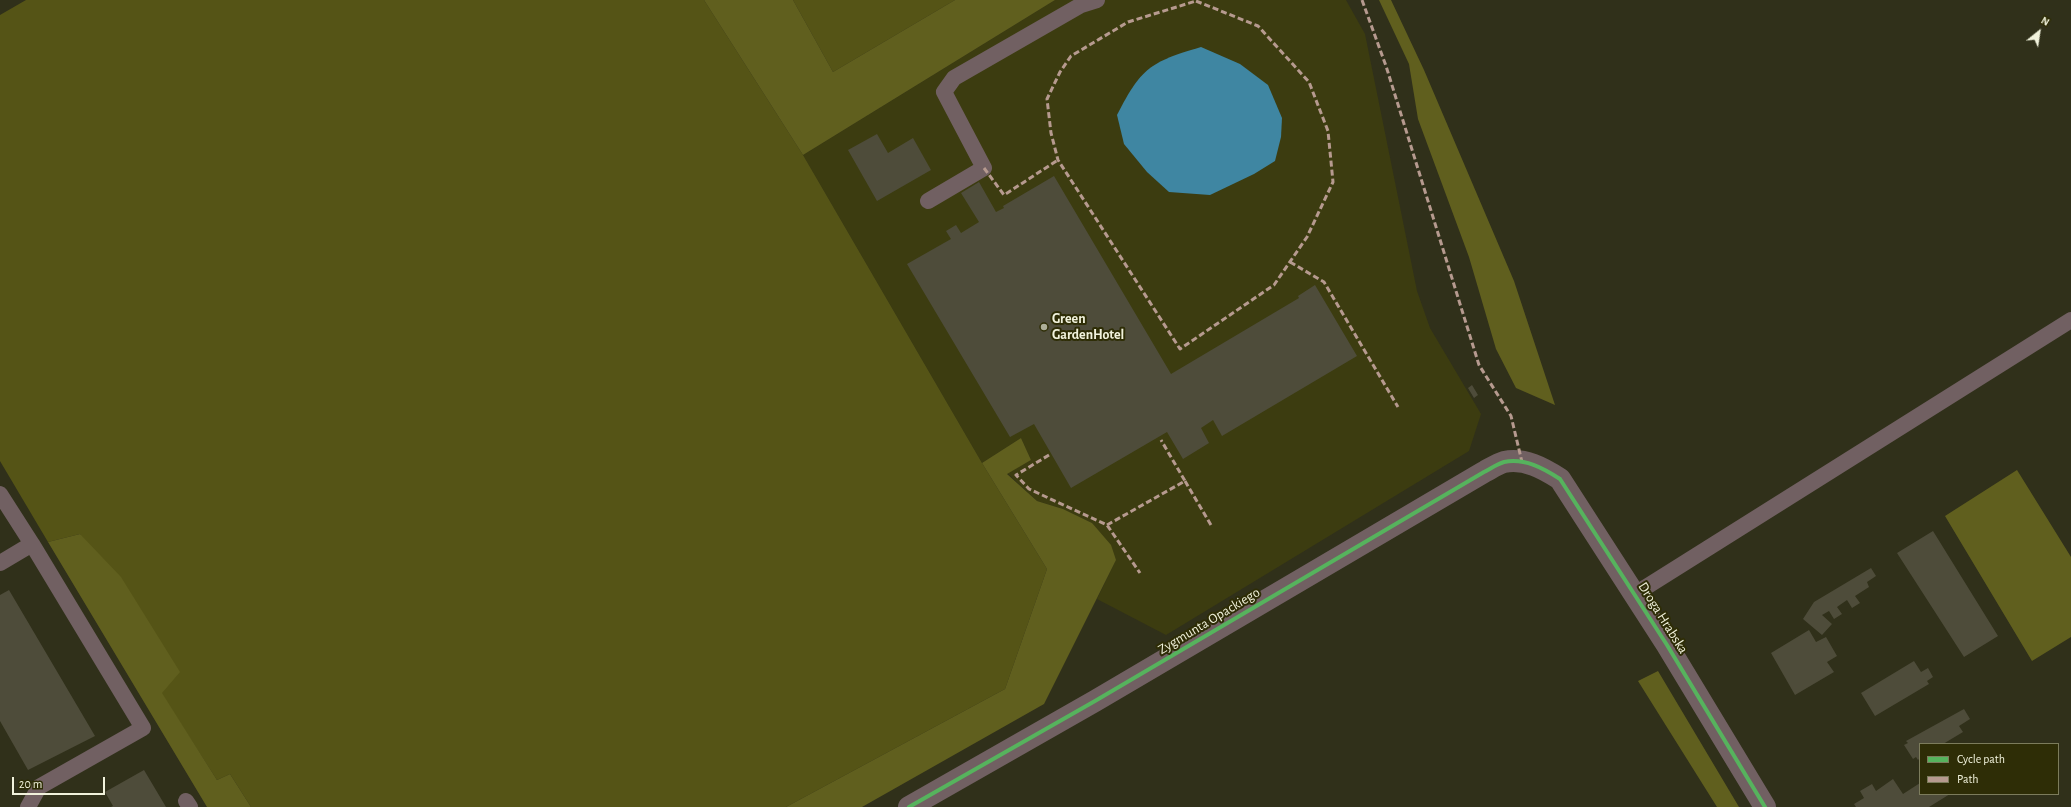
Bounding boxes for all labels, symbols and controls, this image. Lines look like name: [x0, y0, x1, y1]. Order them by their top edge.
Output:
north arrow: [2019, 12, 2059, 52]
text: N: [2039, 14, 2051, 28]
place label: Green GardenHotel: [1052, 311, 1124, 344]
marker: Green GardenHotel: [1039, 322, 1049, 332]
street label: Droga Hrabska: [1634, 579, 1692, 657]
street label: Zygmunta Opackiego: [1155, 584, 1263, 658]
legend: [1919, 743, 2059, 795]
text: Cycle path: [1957, 753, 2005, 765]
scale bar: [14, 769, 107, 795]
text: Path: [1957, 773, 1979, 785]
text: 20 m: [19, 778, 42, 790]

